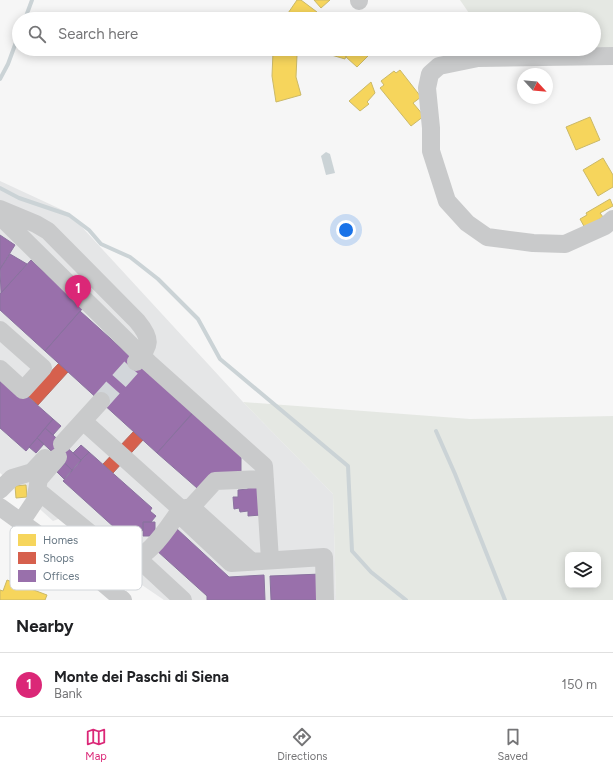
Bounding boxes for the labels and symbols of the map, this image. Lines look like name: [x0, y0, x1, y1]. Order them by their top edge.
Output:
north arrow: [517, 68, 553, 104]
your location: [336, 220, 356, 240]
pin: 1: [65, 275, 91, 308]
legend: [10, 526, 142, 590]
text: Homes: [43, 534, 78, 547]
text: Shops: [43, 552, 74, 565]
text: Offices: [43, 570, 79, 583]

